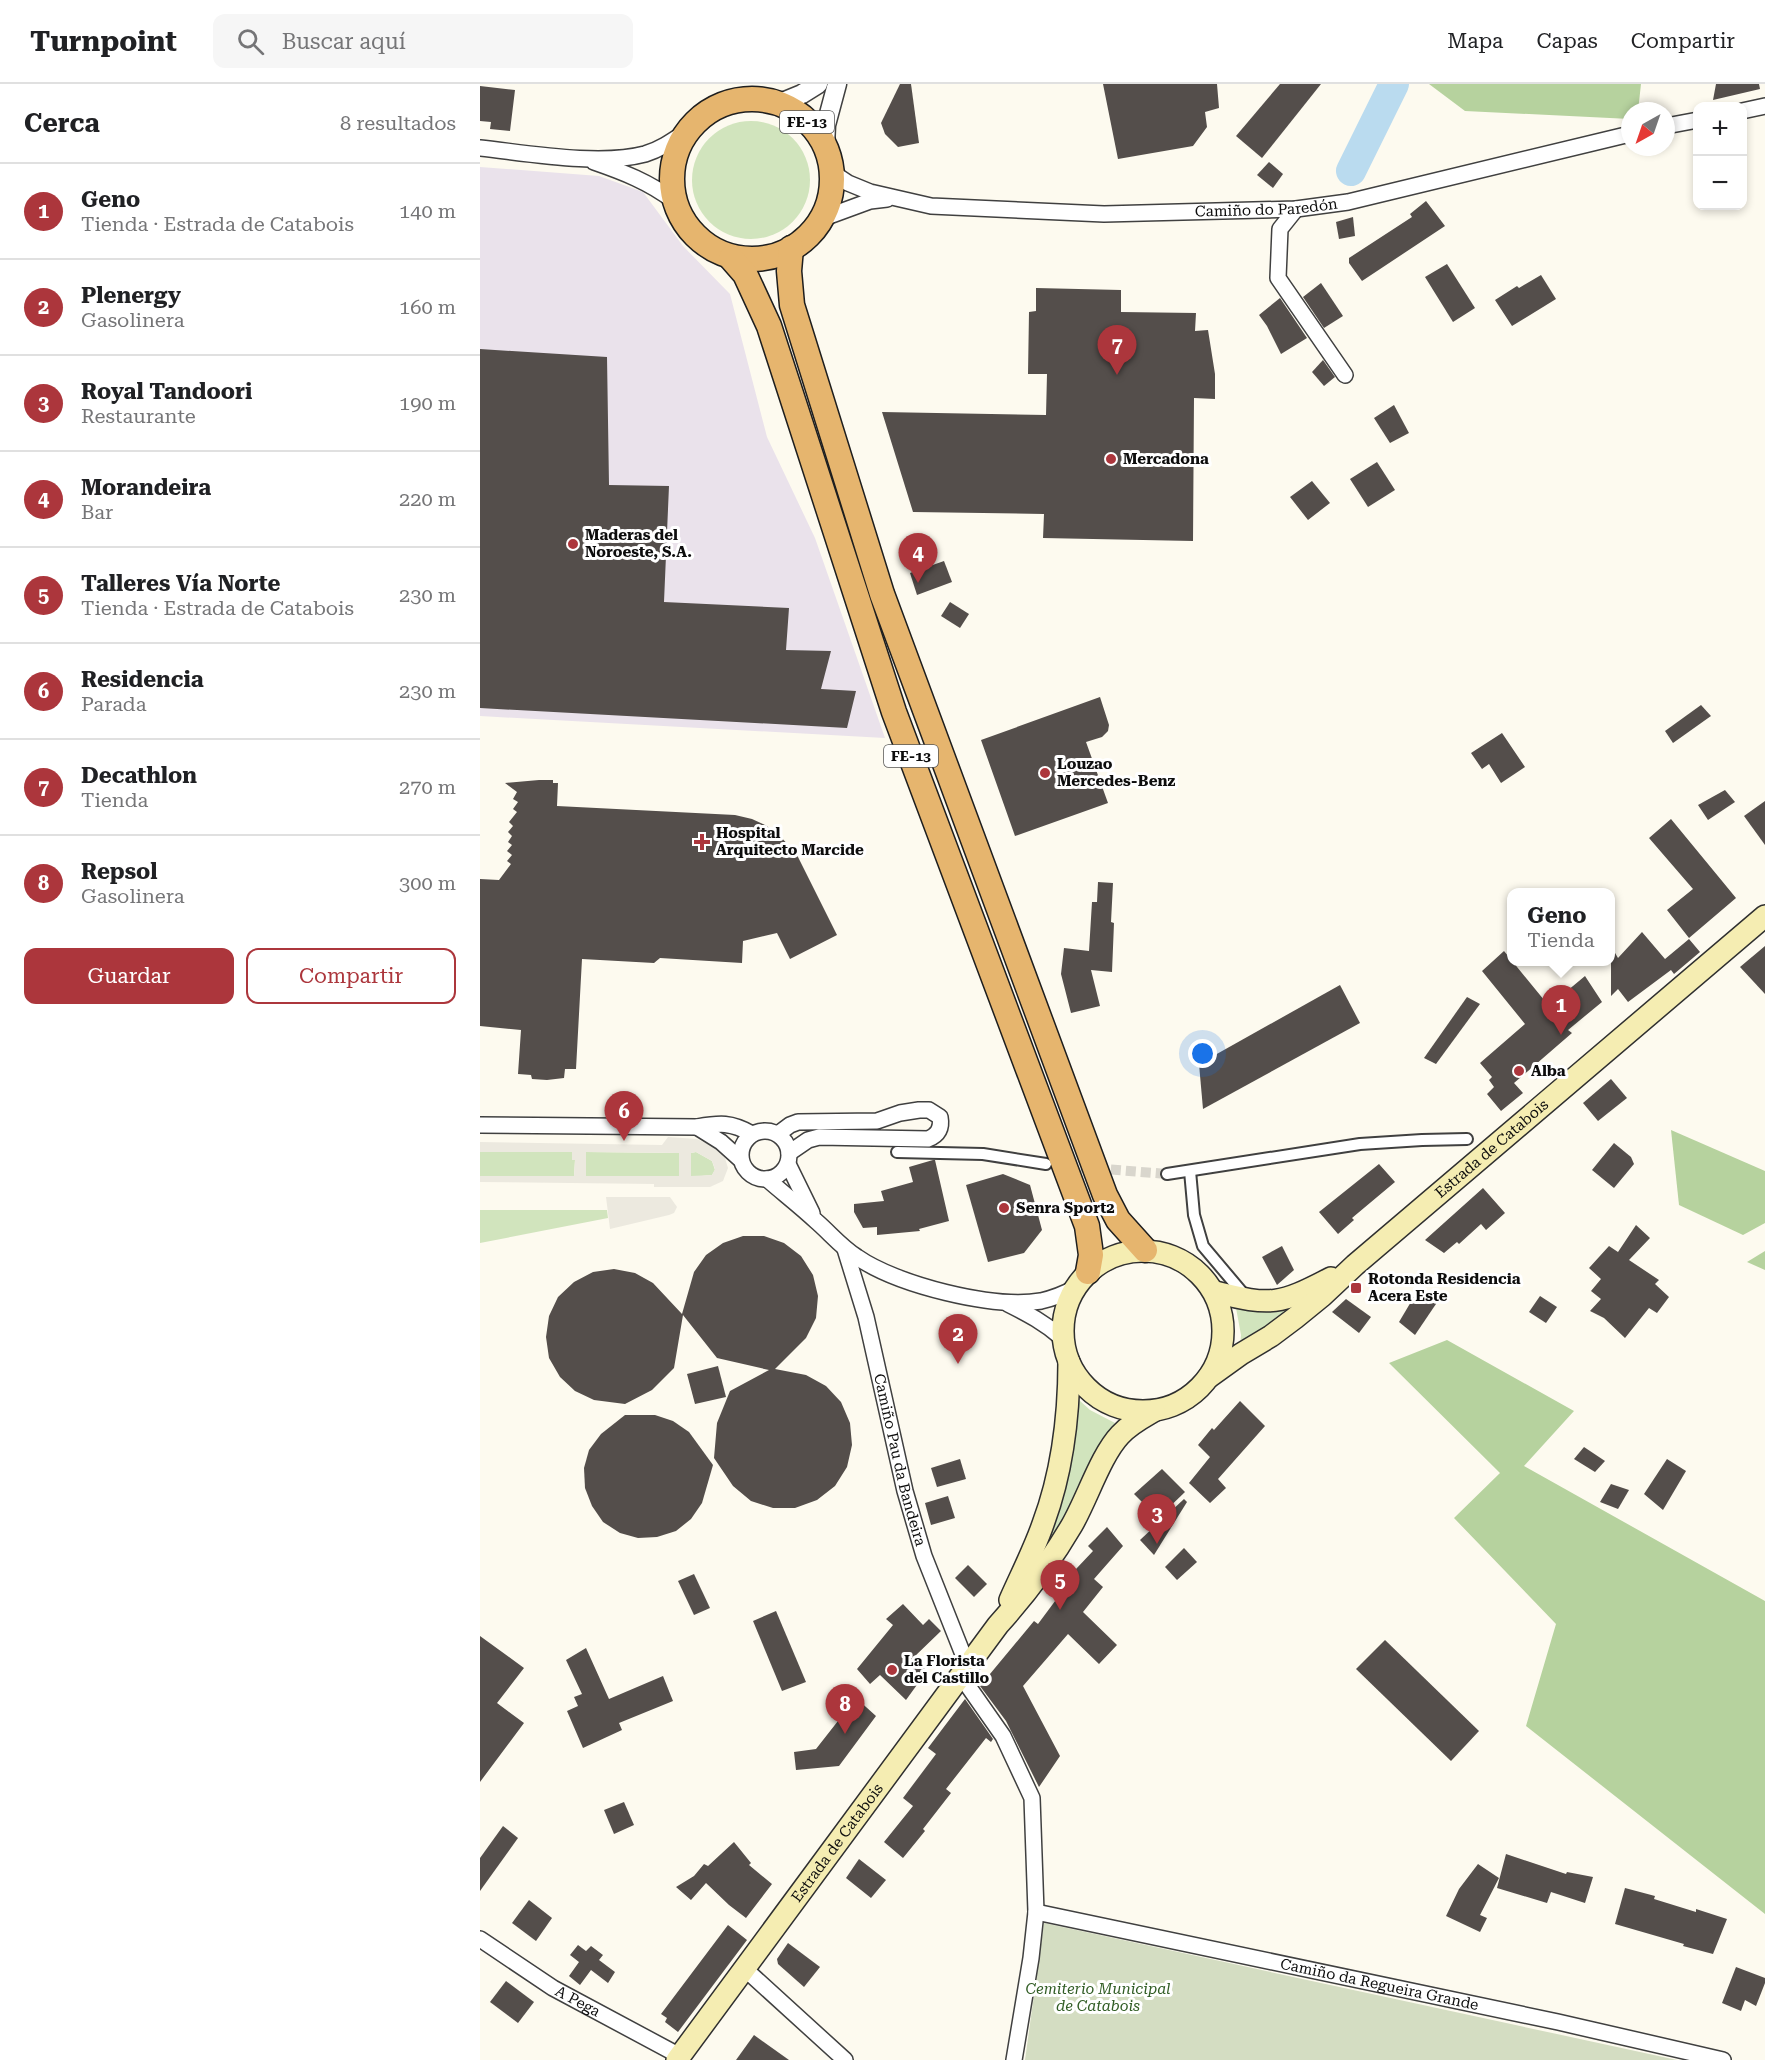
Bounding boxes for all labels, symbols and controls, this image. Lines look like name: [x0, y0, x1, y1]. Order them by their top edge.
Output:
search box: [213, 14, 633, 68]
text: Turnpoint: [30, 25, 177, 58]
icon: search: [234, 25, 267, 58]
text: Buscar aquí: [282, 29, 406, 54]
text: Mapa: [1447, 29, 1503, 53]
text: Capas: [1536, 29, 1598, 53]
text: Compartir: [1631, 29, 1735, 53]
north arrow: [1621, 102, 1675, 156]
map controls: [1693, 102, 1747, 210]
button: +: [1693, 102, 1747, 156]
text: Cerca: [24, 108, 100, 138]
text: 8 resultados: [340, 111, 456, 135]
road number: FE-13: [780, 111, 834, 133]
button: −: [1693, 156, 1747, 210]
text: Geno: [81, 187, 140, 212]
street label: Camiño do Paredón: [1195, 194, 1339, 221]
text: 1: [38, 199, 49, 223]
text: 140 m: [399, 199, 456, 223]
text: Tienda · Estrada de Catabois: [81, 212, 354, 236]
text: Plenergy: [81, 283, 181, 308]
text: 2: [38, 295, 49, 319]
text: 160 m: [399, 295, 456, 319]
text: Gasolinera: [81, 308, 185, 332]
pin: 7: [1098, 326, 1136, 375]
text: Royal Tandoori: [81, 379, 252, 404]
text: 3: [38, 391, 49, 415]
text: 190 m: [399, 391, 456, 415]
text: Restaurante: [81, 404, 196, 428]
place label: Mercadona: [1123, 450, 1209, 468]
marker: Mercadona: [1104, 452, 1118, 466]
text: Morandeira: [81, 475, 211, 500]
text: 4: [38, 487, 49, 511]
text: 220 m: [399, 487, 456, 511]
text: Bar: [81, 500, 113, 524]
place label: Maderas del Noroeste, S.A.: [585, 526, 692, 561]
pin: 4: [898, 534, 938, 583]
marker: Maderas del Noroeste, S.A.: [566, 537, 580, 551]
text: Talleres Vía Norte: [81, 571, 280, 596]
text: 5: [38, 583, 49, 607]
text: 230 m: [399, 583, 456, 607]
text: Tienda · Estrada de Catabois: [81, 596, 354, 620]
text: Residencia: [81, 667, 204, 692]
text: 6: [38, 679, 49, 703]
text: 230 m: [399, 679, 456, 703]
text: Parada: [81, 692, 146, 716]
road number: FE-13: [884, 745, 938, 767]
place label: Louzao Mercedes-Benz: [1057, 755, 1176, 790]
text: Decathlon: [81, 763, 197, 788]
marker: Louzao Mercedes-Benz: [1038, 766, 1052, 780]
text: 7: [38, 775, 49, 799]
text: 270 m: [399, 775, 456, 799]
text: Tienda: [81, 788, 148, 812]
place label: Hospital Arquitecto Marcide: [716, 824, 864, 859]
marker: Hospital Arquitecto Marcide: [693, 833, 711, 851]
text: Repsol: [81, 859, 157, 884]
text: 8: [38, 871, 49, 895]
text: 300 m: [399, 871, 456, 895]
text: Gasolinera: [81, 884, 185, 908]
popup: [1507, 888, 1615, 966]
text: Geno: [1527, 903, 1587, 928]
text: Tienda: [1527, 928, 1595, 952]
button: Guardar: [24, 948, 234, 1004]
button: Compartir: [246, 948, 456, 1004]
pin: 1: [1542, 986, 1580, 1035]
your location: [1188, 1039, 1217, 1068]
place label: Alba: [1531, 1062, 1566, 1080]
marker: Alba: [1512, 1064, 1526, 1078]
pin: 6: [604, 1092, 644, 1141]
street label: Estrada de Catabois: [1431, 1095, 1552, 1202]
place label: Senra Sport2: [1016, 1199, 1115, 1217]
marker: Senra Sport2: [997, 1201, 1011, 1215]
place label: Rotonda Residencia Acera Este: [1368, 1270, 1521, 1305]
marker: Rotonda Residencia Acera Este: [1349, 1281, 1363, 1295]
pin: 2: [938, 1314, 978, 1364]
street label: Camiño Pau da Bandeira: [870, 1372, 930, 1548]
pin: 3: [1138, 1494, 1176, 1544]
pin: 5: [1040, 1560, 1080, 1610]
place label: La Florista del Castillo: [904, 1652, 990, 1687]
marker: La Florista del Castillo: [885, 1663, 899, 1677]
pin: 8: [826, 1684, 865, 1734]
street label: Estrada de Catabois: [788, 1780, 887, 1906]
street label: Camiño da Regueira Grande: [1279, 1955, 1480, 2014]
park label: Cemiterio Municipal de Catabois: [1025, 1980, 1171, 2015]
street label: A Pega: [552, 1982, 603, 2021]

